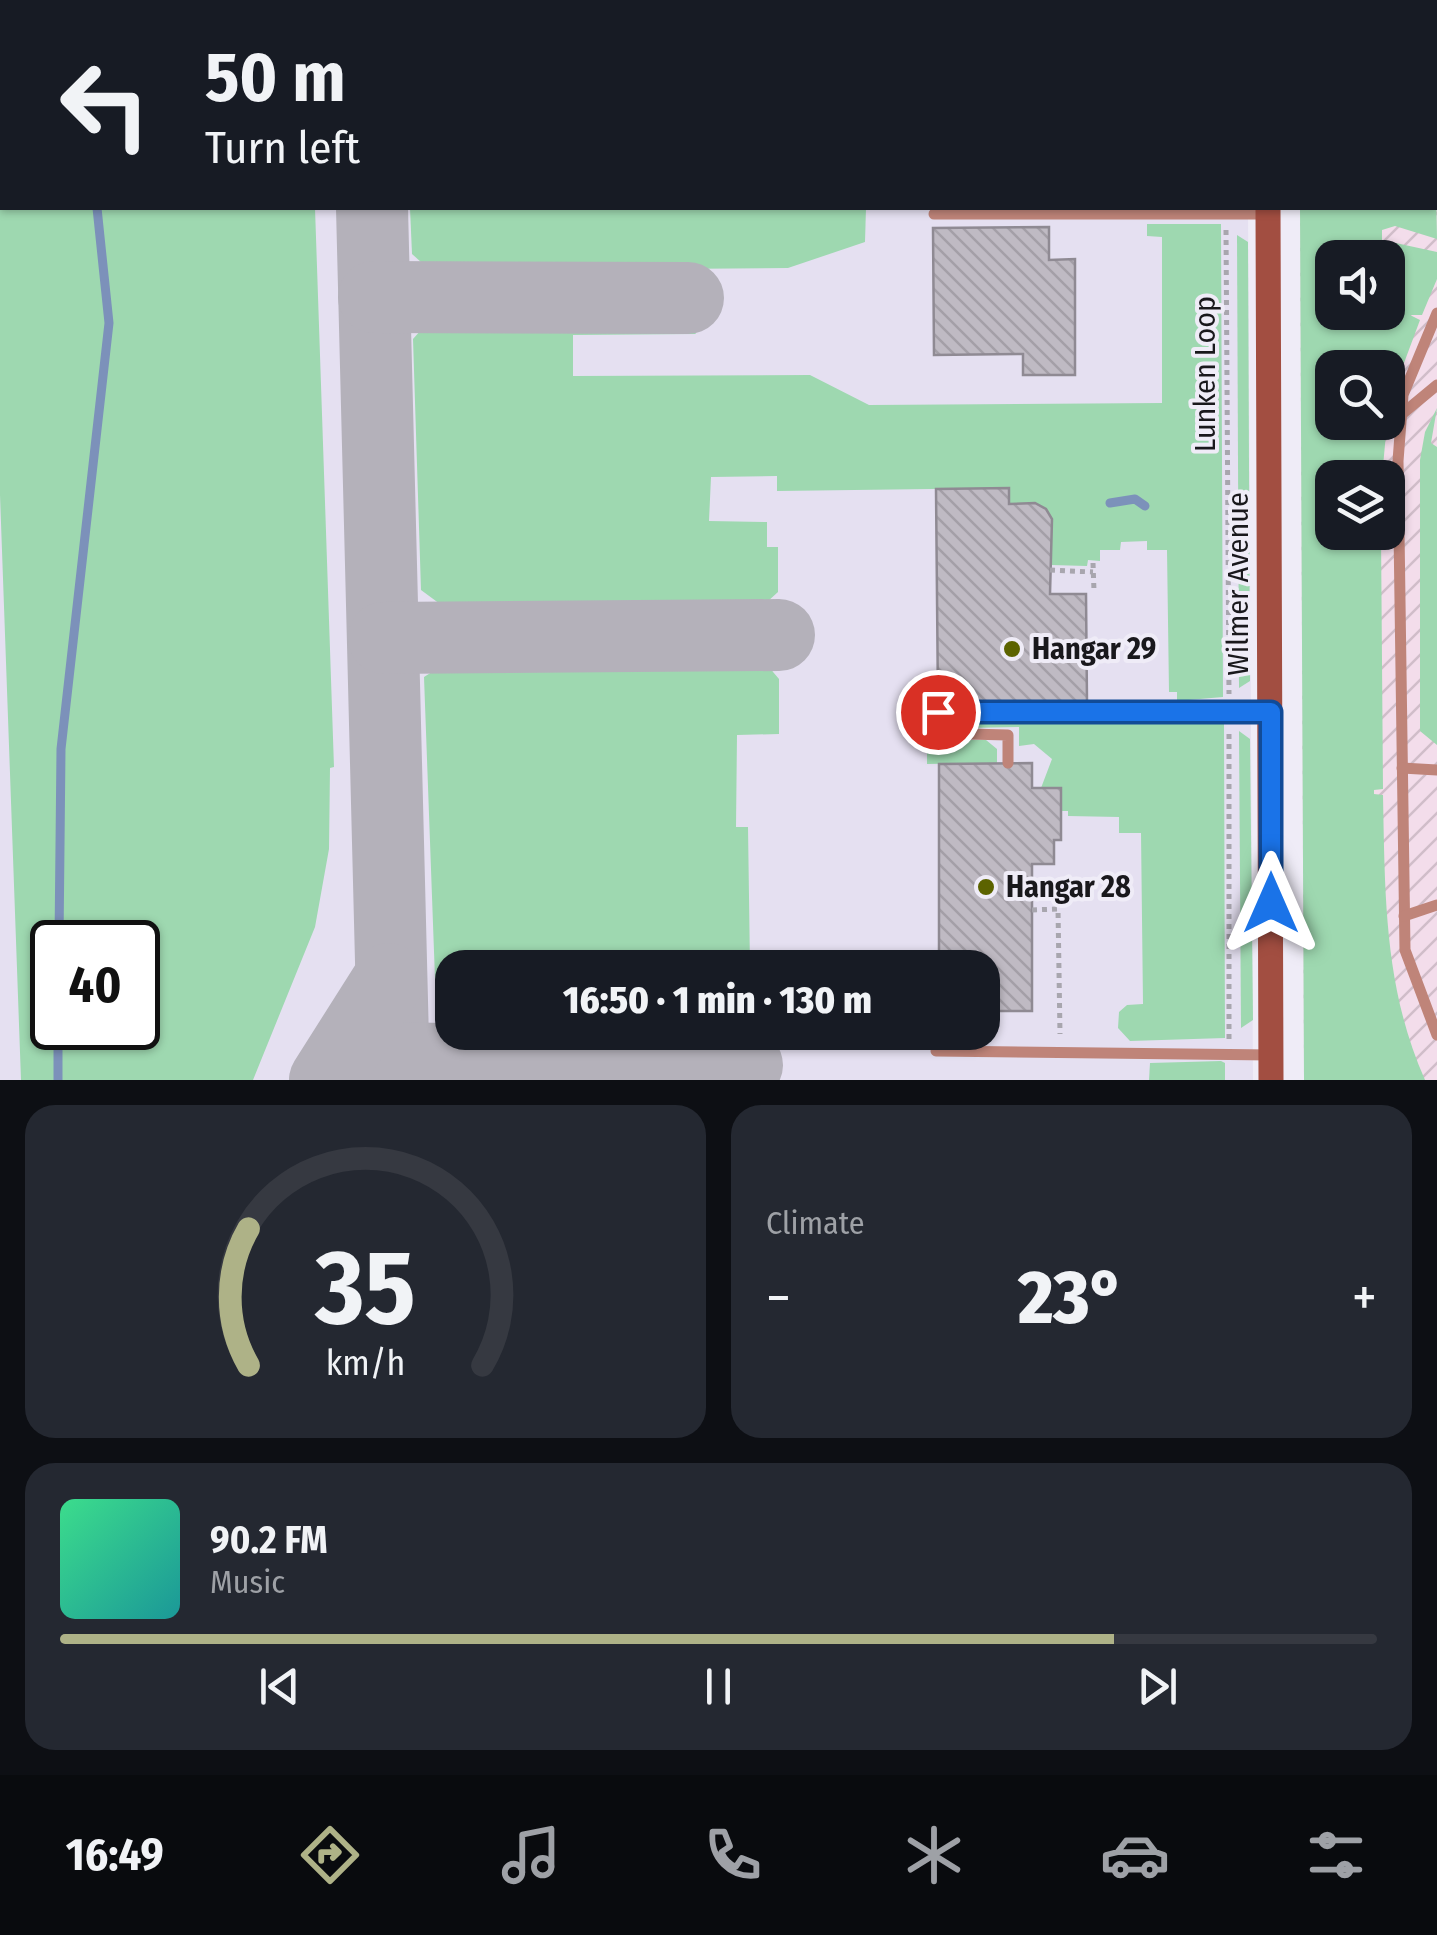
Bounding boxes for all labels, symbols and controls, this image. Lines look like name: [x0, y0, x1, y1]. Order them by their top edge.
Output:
text: 50 m: [205, 36, 346, 120]
icon: left: [40, 40, 170, 170]
text: Turn left: [205, 121, 360, 175]
map controls: [1315, 240, 1405, 550]
button: sound: [1315, 240, 1405, 330]
street label: Lunken Loop: [1187, 296, 1223, 452]
button: search: [1315, 350, 1405, 440]
button: layers: [1315, 460, 1405, 550]
street label: Wilmer Avenue: [1220, 492, 1256, 676]
place label: Hangar 29: [1032, 631, 1156, 667]
marker: Hangar 29: [1001, 638, 1023, 660]
pin: [896, 670, 981, 755]
icon: arrive: [911, 685, 966, 740]
position arrow: [1219, 851, 1323, 955]
place label: Hangar 28: [1006, 869, 1131, 905]
marker: Hangar 28: [975, 876, 997, 898]
speed limit sign: 40: [30, 920, 160, 1050]
text: 16:50 · 1 min · 130 m: [563, 977, 872, 1023]
text: Climate: [766, 1204, 865, 1242]
text: 35: [314, 1226, 416, 1351]
text: 23°: [1018, 1253, 1125, 1343]
text: −: [766, 1265, 791, 1331]
text: +: [1352, 1265, 1377, 1331]
text: km/h: [326, 1342, 405, 1384]
text: 90.2 FM: [210, 1517, 328, 1563]
text: Music: [210, 1563, 285, 1601]
icon: previous: [252, 1659, 307, 1714]
icon: pause: [691, 1659, 746, 1714]
icon: next: [1130, 1659, 1185, 1714]
icon: directions: [295, 1820, 365, 1890]
icon: music: [496, 1820, 566, 1890]
icon: phone: [698, 1820, 768, 1890]
icon: climate: [899, 1820, 969, 1890]
icon: car: [1100, 1820, 1170, 1890]
icon: filters: [1301, 1820, 1371, 1890]
text: 16:49: [66, 1828, 164, 1882]

